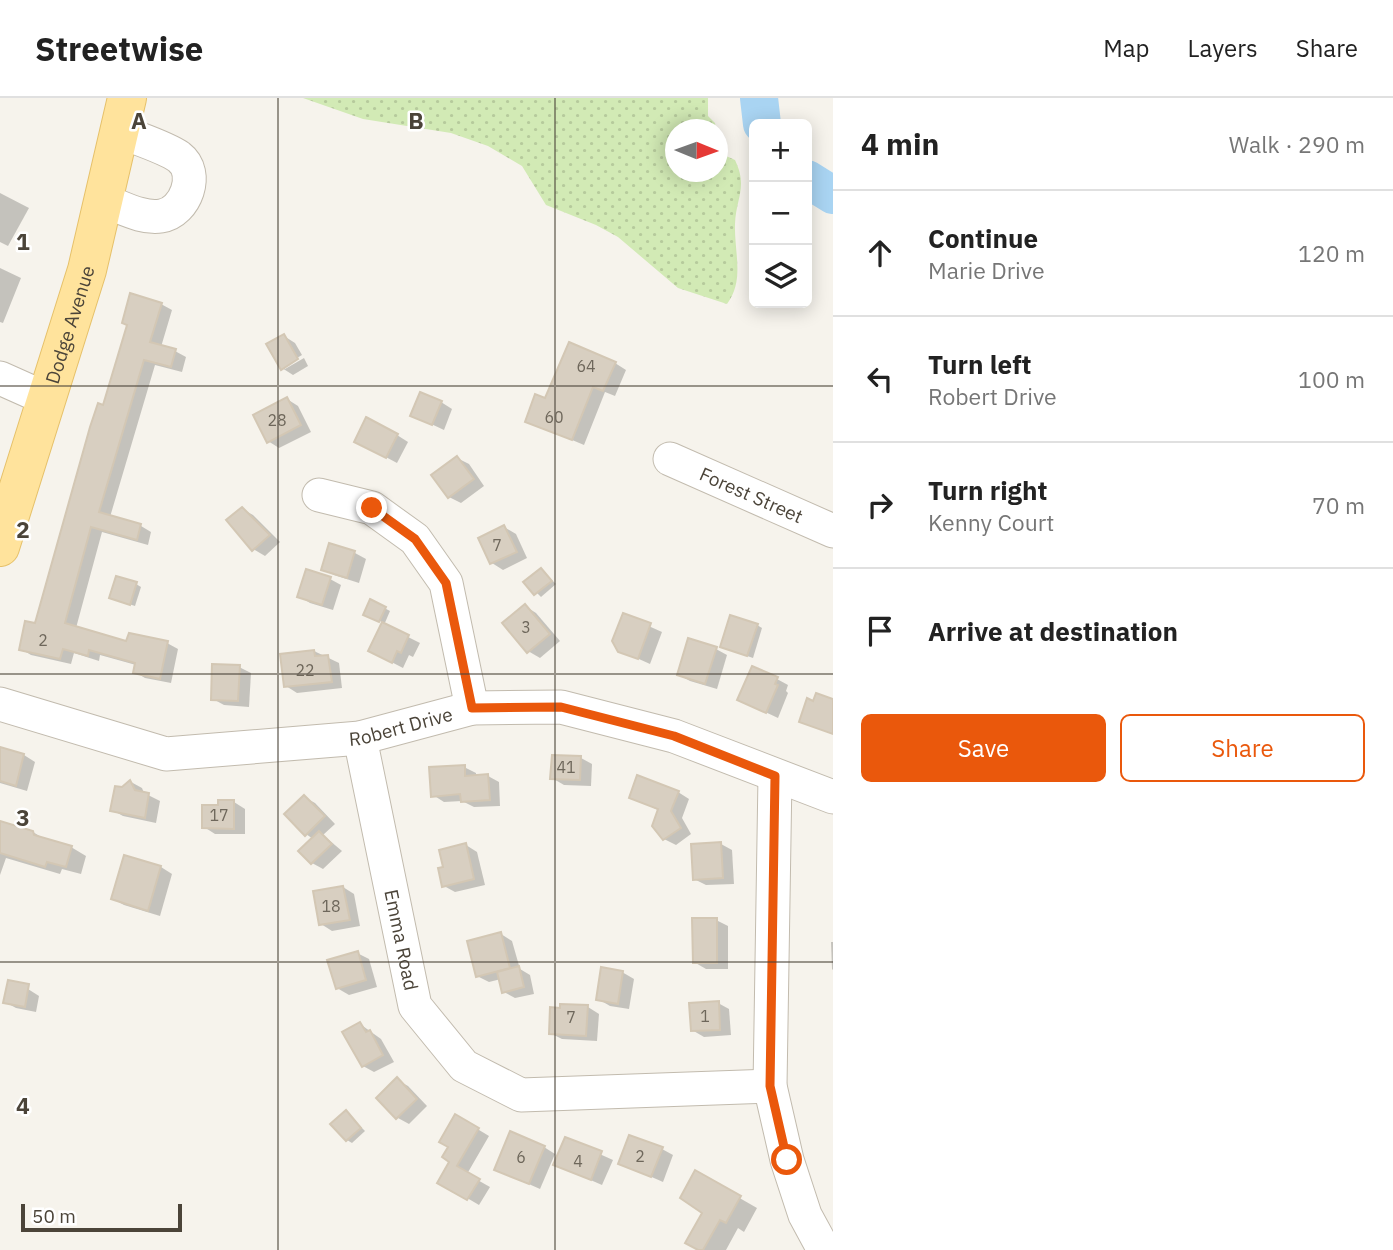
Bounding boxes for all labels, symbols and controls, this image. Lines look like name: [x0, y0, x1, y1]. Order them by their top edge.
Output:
text: Streetwise: [35, 27, 203, 70]
text: Map: [1103, 32, 1150, 64]
text: Layers: [1188, 32, 1258, 64]
text: Share: [1296, 32, 1358, 64]
text: A: [131, 105, 147, 135]
text: B: [408, 105, 424, 135]
north arrow: [665, 119, 728, 182]
map controls: [749, 119, 812, 308]
button: +: [749, 119, 812, 182]
text: 4 min: [861, 124, 939, 163]
text: Walk · 290 m: [1229, 129, 1365, 159]
button: −: [749, 182, 812, 245]
text: Continue: [928, 221, 1038, 255]
text: 1: [16, 226, 30, 256]
icon: ahead: [861, 234, 899, 272]
text: 120 m: [1298, 238, 1365, 268]
button: layers: [749, 245, 812, 308]
text: Marie Drive: [928, 255, 1045, 285]
street label: Dodge Avenue: [40, 263, 100, 387]
text: Turn left: [928, 347, 1031, 381]
house number: 64: [576, 356, 596, 376]
icon: left: [861, 360, 899, 398]
text: 100 m: [1298, 364, 1365, 394]
text: Robert Drive: [928, 381, 1057, 411]
house number: 60: [544, 407, 564, 427]
house number: 28: [267, 410, 287, 430]
street label: Forest Street: [696, 462, 807, 528]
text: Turn right: [928, 473, 1047, 507]
icon: right: [861, 486, 899, 524]
text: 70 m: [1312, 490, 1365, 520]
route end: [356, 492, 387, 523]
text: Kenny Court: [928, 507, 1054, 537]
text: 2: [16, 514, 30, 544]
house number: 7: [492, 535, 502, 555]
icon: arrive: [861, 612, 899, 650]
text: Arrive at destination: [928, 614, 1178, 648]
house number: 3: [521, 617, 531, 637]
house number: 2: [38, 630, 48, 650]
house number: 22: [295, 660, 315, 680]
street label: Robert Drive: [348, 702, 455, 751]
button: Save: [861, 714, 1106, 782]
button: Share: [1120, 714, 1365, 782]
house number: 41: [556, 757, 576, 777]
text: 3: [16, 802, 30, 832]
house number: 17: [209, 805, 229, 825]
street label: Emma Road: [379, 887, 423, 992]
house number: 18: [321, 896, 341, 916]
house number: 1: [700, 1006, 710, 1026]
house number: 7: [566, 1007, 576, 1027]
text: 4: [16, 1090, 30, 1120]
route start: [771, 1144, 802, 1175]
house number: 2: [635, 1146, 645, 1166]
house number: 6: [516, 1147, 526, 1167]
house number: 4: [573, 1151, 583, 1171]
scale bar: [21, 1201, 182, 1233]
text: 50 m: [32, 1204, 76, 1228]

